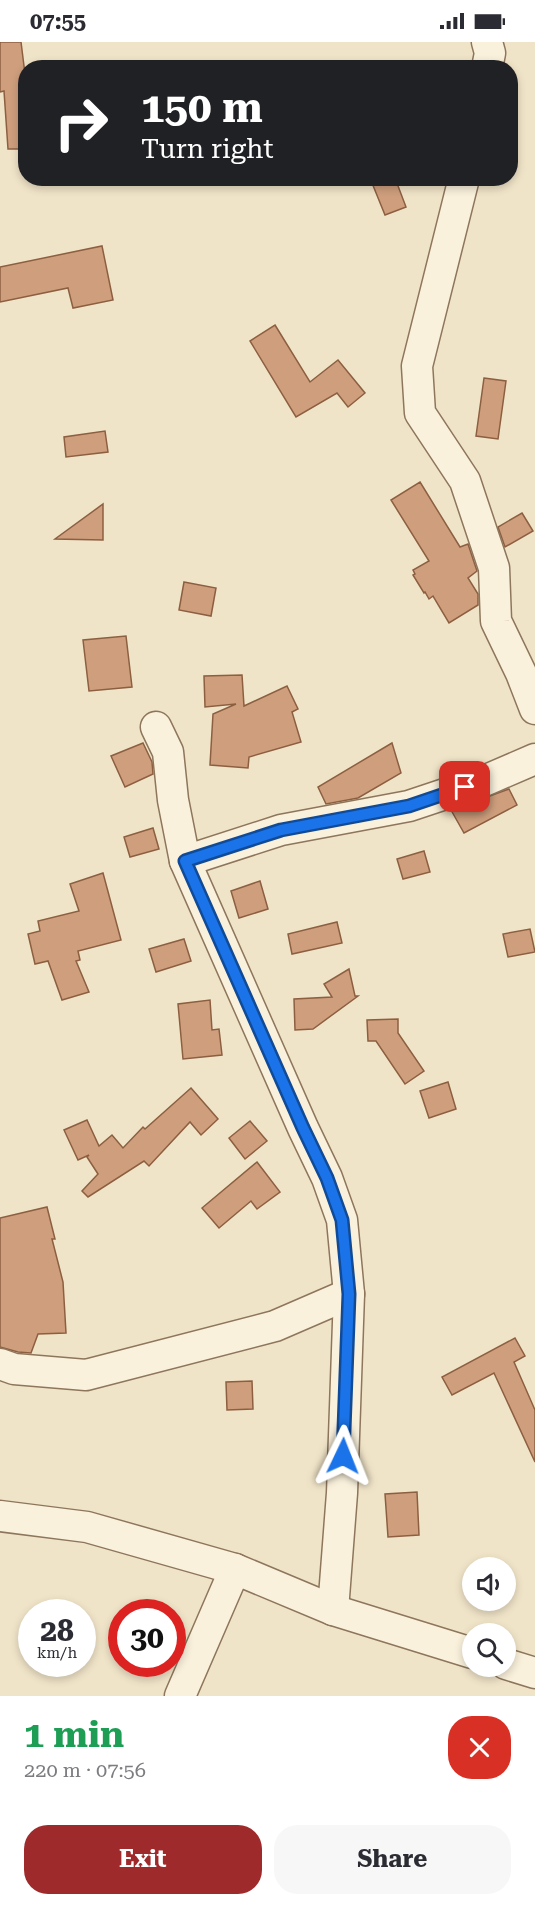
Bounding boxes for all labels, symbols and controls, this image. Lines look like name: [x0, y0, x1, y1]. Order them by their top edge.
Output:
text: 07:55: [30, 9, 86, 34]
text: 150 m: [141, 83, 263, 132]
icon: right: [42, 84, 120, 162]
text: Turn right: [141, 133, 274, 165]
pin: [439, 761, 490, 812]
icon: arrive: [448, 770, 481, 803]
position arrow: [311, 1424, 375, 1488]
map controls: [462, 1557, 516, 1677]
button: sound: [462, 1557, 516, 1611]
speed limit sign: 30: [108, 1599, 186, 1677]
text: 28: [40, 1613, 74, 1648]
button: search: [462, 1623, 516, 1677]
text: km/h: [37, 1644, 77, 1662]
text: 1 min: [24, 1714, 124, 1756]
button: close: [448, 1716, 511, 1779]
text: 220 m · 07:56: [24, 1758, 146, 1782]
button: Exit: [24, 1825, 262, 1894]
button: Share: [274, 1825, 511, 1894]

